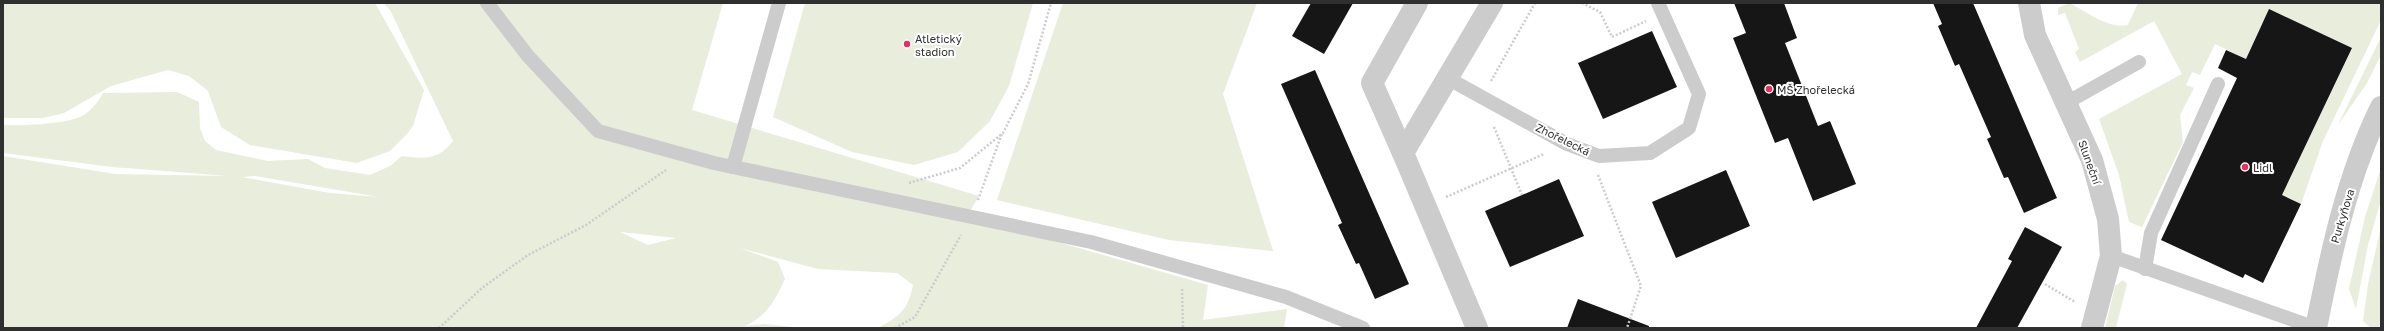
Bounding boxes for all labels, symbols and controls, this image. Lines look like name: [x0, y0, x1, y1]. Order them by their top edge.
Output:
place label: Atletický stadion: [915, 32, 962, 58]
marker: Atletický stadion: [902, 39, 912, 49]
place label: MŠ Zhořelecká: [1777, 83, 1855, 96]
marker: MŠ Zhořelecká: [1764, 84, 1774, 94]
street label: Zhořelecká: [1534, 120, 1592, 158]
street label: Sluneční: [2076, 138, 2104, 187]
place label: Lidl: [2253, 161, 2273, 174]
marker: Lidl: [2240, 162, 2250, 172]
street label: Purkyňova: [2328, 187, 2356, 245]

